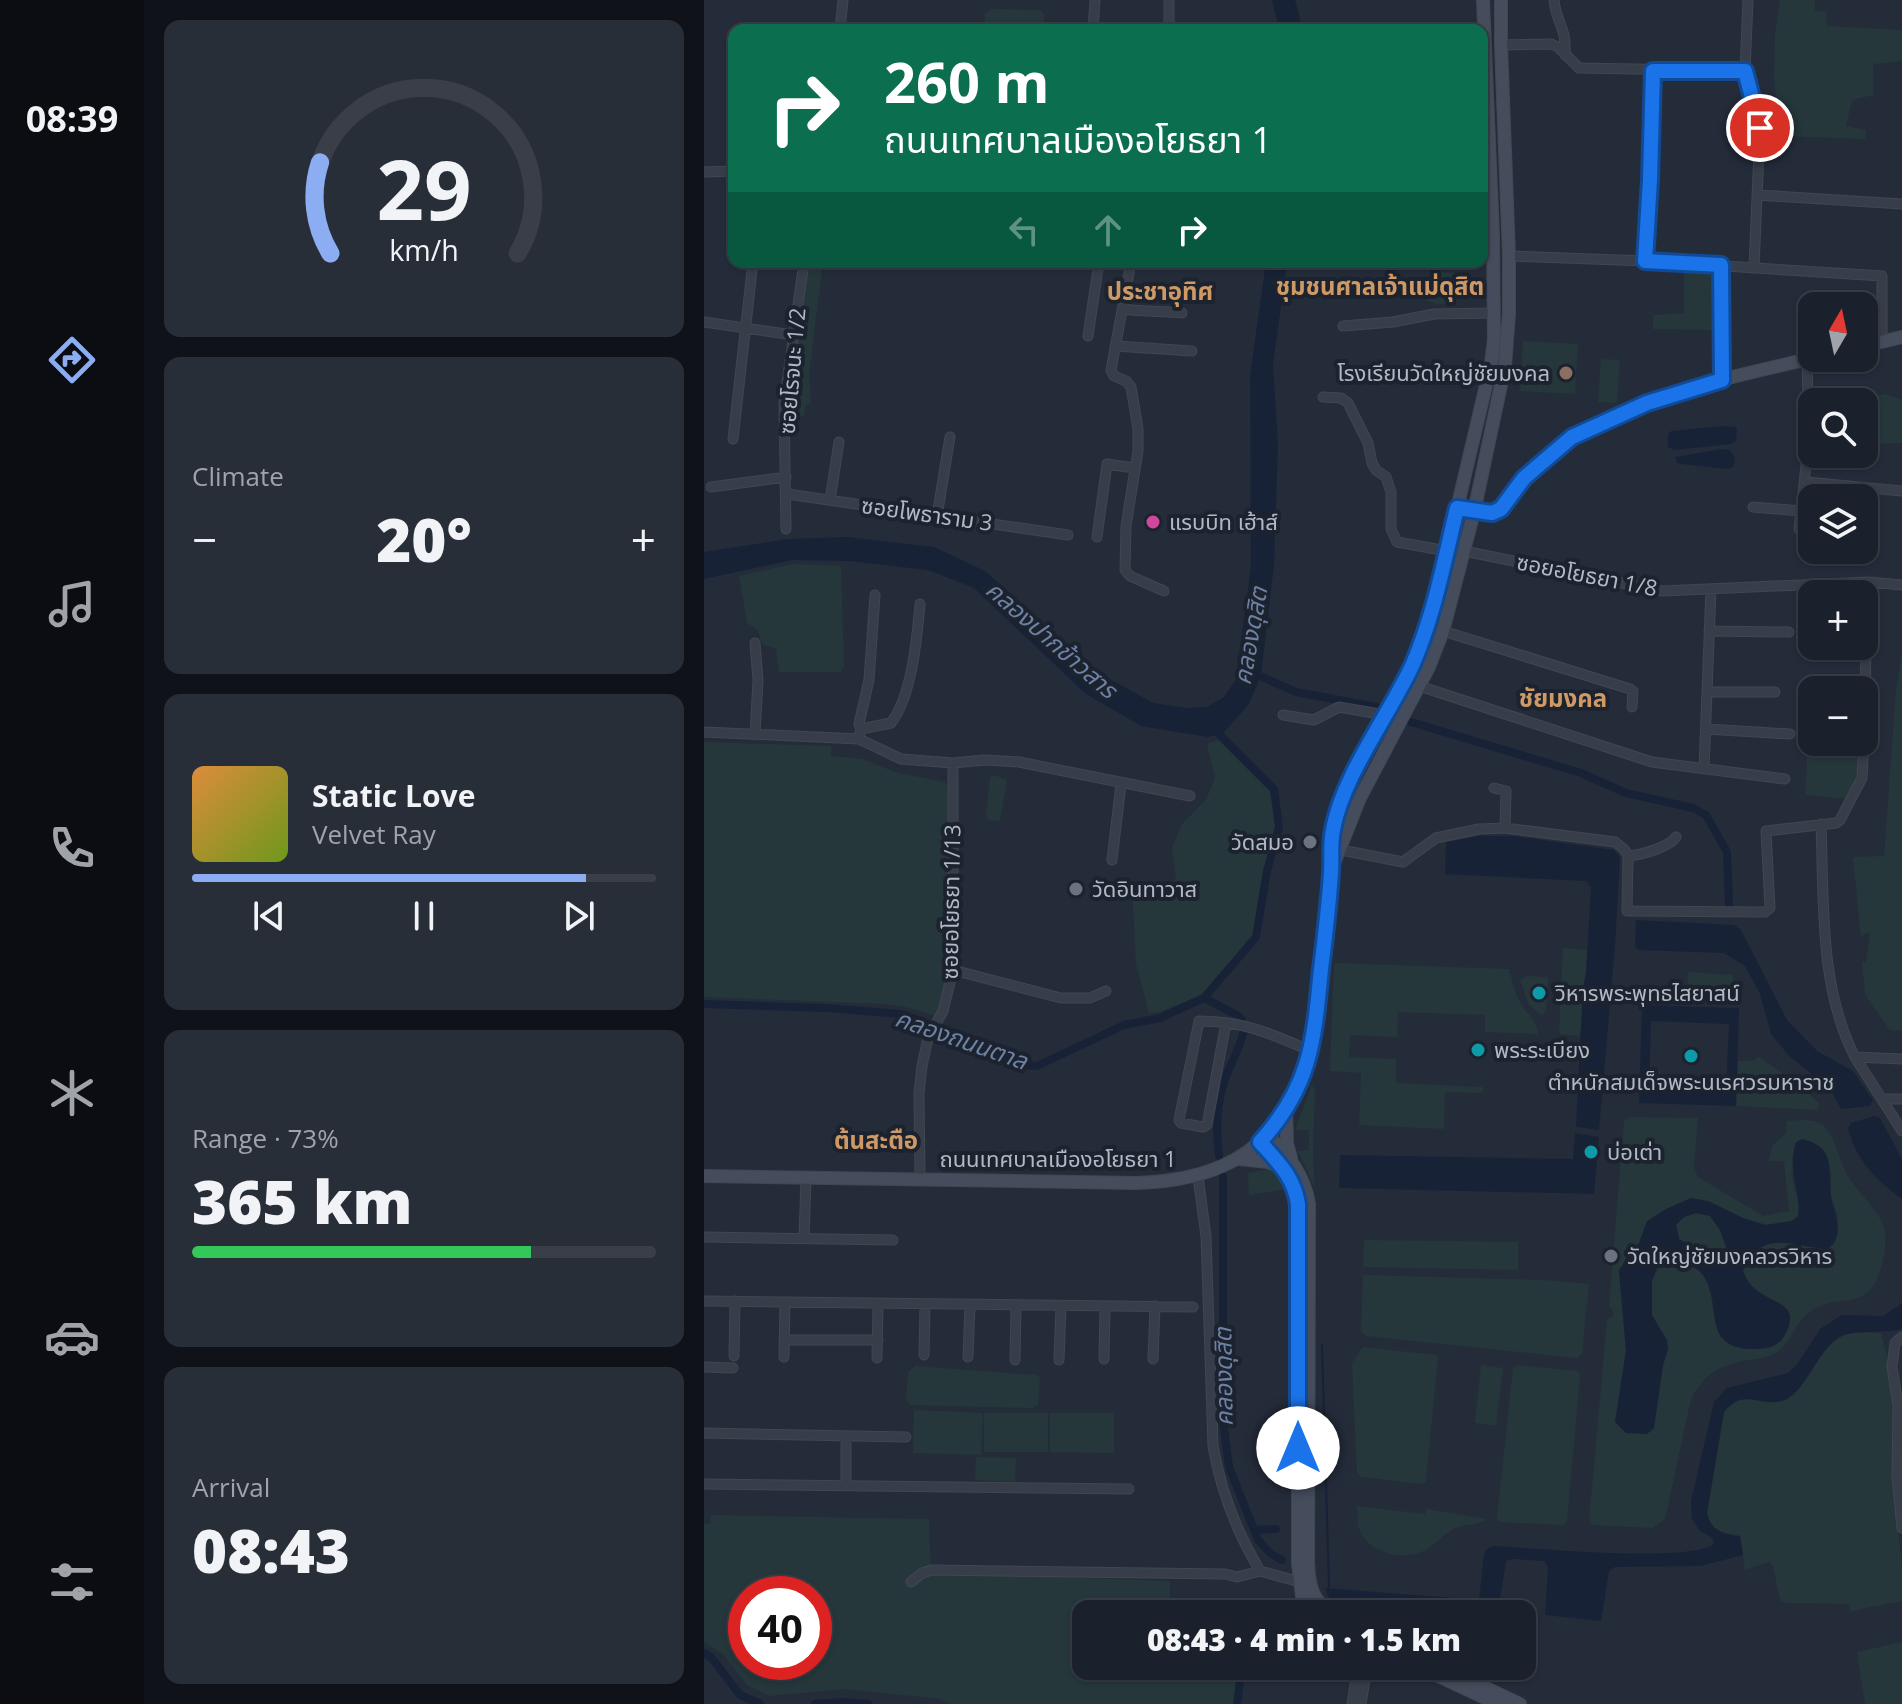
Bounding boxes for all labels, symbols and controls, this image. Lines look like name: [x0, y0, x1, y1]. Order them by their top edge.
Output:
text: 260 m: [884, 43, 1050, 119]
icon: right: [752, 56, 856, 160]
text: 08:39: [26, 94, 118, 143]
pin: [1726, 94, 1794, 162]
icon: arrive: [1738, 106, 1782, 150]
text: ถนนเทศบาลเมืองอโยธยา 1: [884, 115, 1272, 164]
text: 29: [376, 131, 472, 244]
icon: left: [1002, 208, 1046, 252]
icon: ahead: [1086, 208, 1130, 252]
icon: right: [1170, 208, 1214, 252]
text: km/h: [389, 231, 459, 270]
district label: ชุมชนศาลเจ้าแม่ดุสิต: [1276, 269, 1484, 302]
district label: ประชาอุทิศ: [1107, 274, 1213, 307]
north arrow: [1798, 292, 1878, 372]
map controls: [1798, 292, 1878, 756]
street label: ซอยโรจนะ 1/2: [771, 306, 811, 435]
icon: directions: [44, 332, 100, 388]
place label: โรงเรียนวัดใหญ่ชัยมงคล: [1337, 357, 1550, 387]
marker: โรงเรียนวัดใหญ่ชัยมงคล: [1557, 364, 1575, 382]
button: search: [1798, 388, 1878, 468]
text: Climate: [192, 458, 284, 494]
button: layers: [1798, 484, 1878, 564]
street label: ซอยโพธาราม 3: [860, 489, 995, 537]
text: 20°: [376, 498, 472, 580]
place label: แรบบิท เฮ้าส์: [1169, 506, 1278, 536]
text: −: [192, 509, 217, 569]
text: +: [631, 509, 656, 569]
marker: แรบบิท เฮ้าส์: [1144, 513, 1162, 531]
street label: ซอยอโยธยา 1/8: [1514, 546, 1660, 602]
water label: คลองปากข้าวสาร: [979, 573, 1126, 706]
icon: music: [44, 576, 100, 632]
button: +: [1798, 580, 1878, 660]
water label: คลองดุสิต: [1225, 582, 1275, 687]
button: −: [1798, 676, 1878, 756]
district label: ชัยมงคล: [1519, 681, 1607, 714]
text: Static Love: [312, 775, 475, 816]
text: Velvet Ray: [312, 816, 436, 852]
icon: phone: [44, 820, 100, 876]
street label: ซอยอโยธยา 1/13: [934, 824, 966, 980]
place label: วัดสมอ: [1231, 826, 1294, 856]
marker: วัดสมอ: [1301, 833, 1319, 851]
place label: วัดอินทาวาส: [1092, 873, 1197, 903]
marker: วัดอินทาวาส: [1067, 880, 1085, 898]
icon: previous: [247, 894, 291, 938]
icon: pause: [402, 894, 446, 938]
icon: next: [557, 894, 601, 938]
place label: วิหารพระพุทธไสยาสน์: [1554, 977, 1740, 1007]
marker: วิหารพระพุทธไสยาสน์: [1530, 984, 1548, 1002]
water label: คลองถนนตาล: [891, 1001, 1033, 1077]
place label: พระระเบียง: [1494, 1034, 1590, 1064]
marker: พระระเบียง: [1469, 1041, 1487, 1059]
marker: ตำหนักสมเด็จพระนเรศวรมหาราช: [1682, 1047, 1700, 1065]
icon: climate: [44, 1065, 100, 1121]
place label: ตำหนักสมเด็จพระนเรศวรมหาราช: [1548, 1066, 1834, 1096]
text: Range · 73%: [192, 1120, 339, 1156]
district label: ต้นสะตือ: [834, 1123, 918, 1156]
place label: บ่อเต่า: [1607, 1136, 1662, 1166]
street label: ถนนเทศบาลเมืองอโยธยา 1: [939, 1143, 1177, 1173]
marker: บ่อเต่า: [1582, 1143, 1600, 1161]
text: 365 km: [192, 1160, 413, 1242]
place label: วัดใหญ่ชัยมงคลวรวิหาร: [1627, 1240, 1832, 1270]
marker: วัดใหญ่ชัยมงคลวรวิหาร: [1602, 1247, 1620, 1265]
icon: car: [44, 1309, 100, 1365]
water label: คลองดุสิต: [1205, 1326, 1240, 1427]
position arrow: [1256, 1406, 1340, 1490]
text: Arrival: [192, 1469, 270, 1505]
text: 08:43: [192, 1509, 350, 1591]
icon: filters: [44, 1554, 100, 1610]
speed limit sign: 40: [728, 1576, 832, 1680]
text: 08:43 · 4 min · 1.5 km: [1147, 1619, 1461, 1660]

